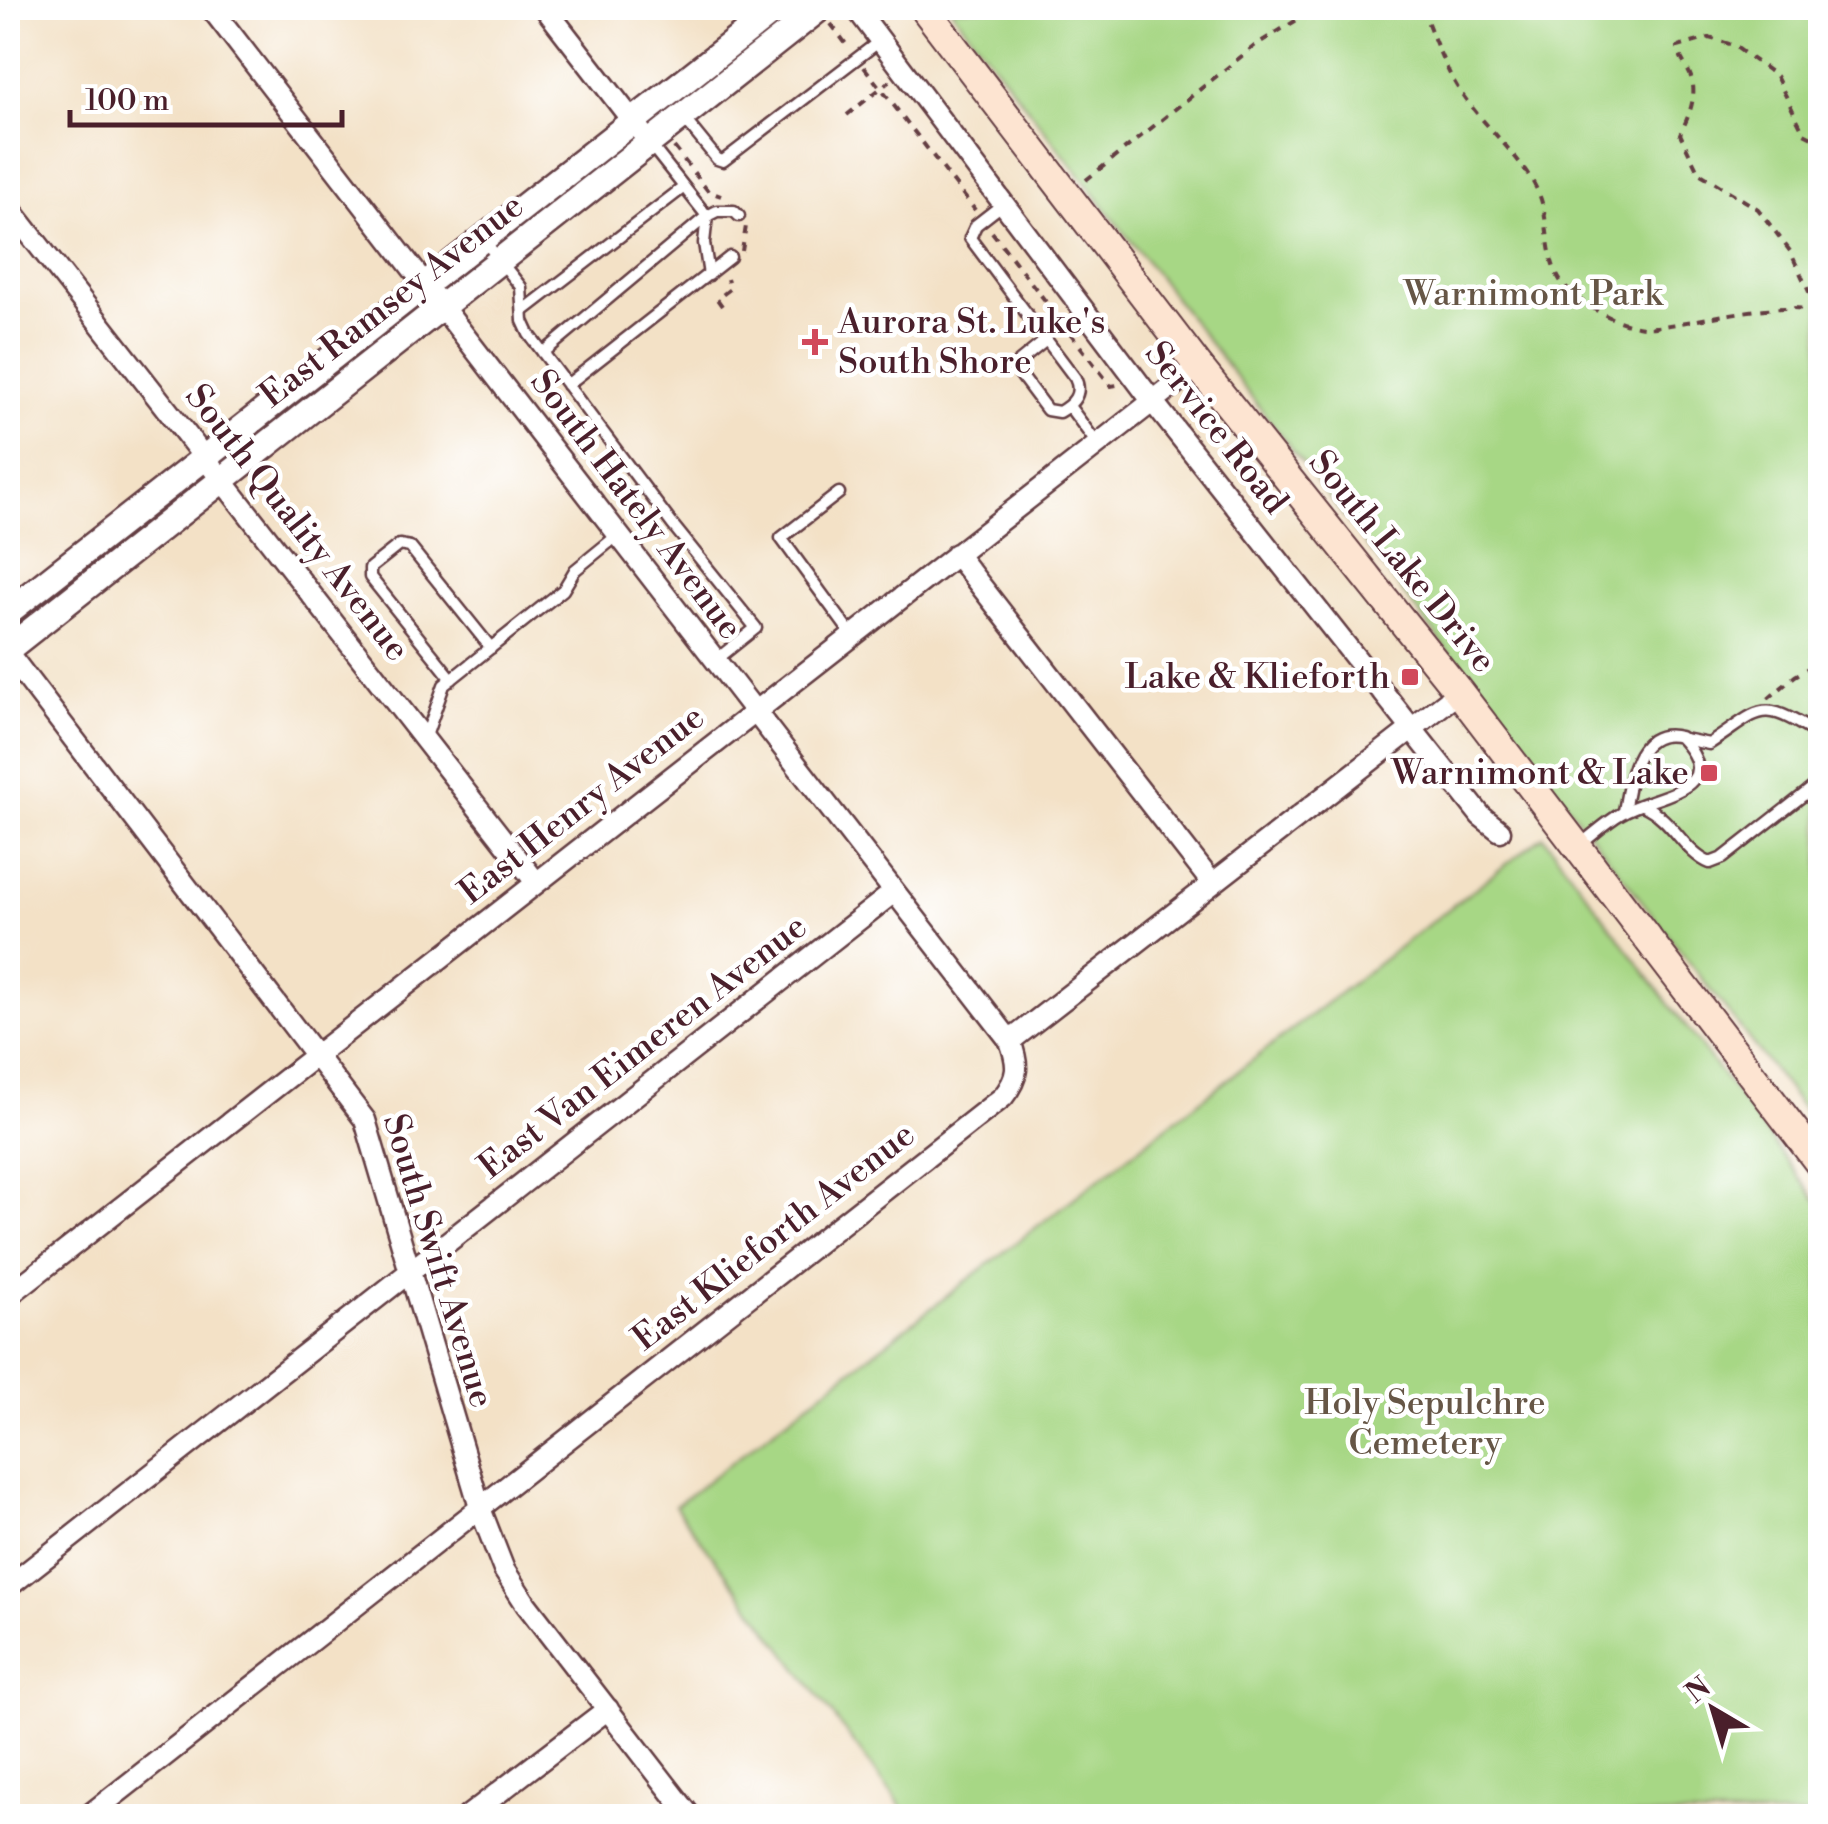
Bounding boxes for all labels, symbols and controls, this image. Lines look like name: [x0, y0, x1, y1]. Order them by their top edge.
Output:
scale bar: [70, 65, 342, 127]
text: 100 m: [85, 82, 169, 120]
street label: East Ramsey Avenue: [252, 185, 532, 417]
park label: Warnimont Park: [1403, 273, 1664, 316]
place label: Aurora St. Luke's South Shore: [837, 301, 1106, 384]
marker: Aurora St. Luke's South Shore: [802, 329, 828, 355]
street label: Service Road: [1135, 333, 1297, 523]
street label: South Hately Avenue: [521, 362, 751, 648]
street label: South Quality Avenue: [176, 376, 418, 670]
street label: South Lake Drive: [1299, 442, 1505, 682]
place label: Lake & Klieforth: [1125, 656, 1390, 699]
marker: Lake & Klieforth: [1399, 666, 1421, 688]
street label: East Henry Avenue: [451, 696, 713, 914]
place label: Warnimont & Lake: [1390, 752, 1689, 795]
marker: Warnimont & Lake: [1698, 762, 1720, 784]
street label: East Van Eimeren Avenue: [470, 905, 816, 1189]
street label: South Swift Avenue: [373, 1109, 503, 1413]
street label: East Klieforth Avenue: [624, 1113, 924, 1361]
park label: Holy Sepulchre Cemetery: [1304, 1382, 1546, 1465]
north arrow: [1663, 1659, 1763, 1759]
text: N: [1679, 1670, 1718, 1711]

